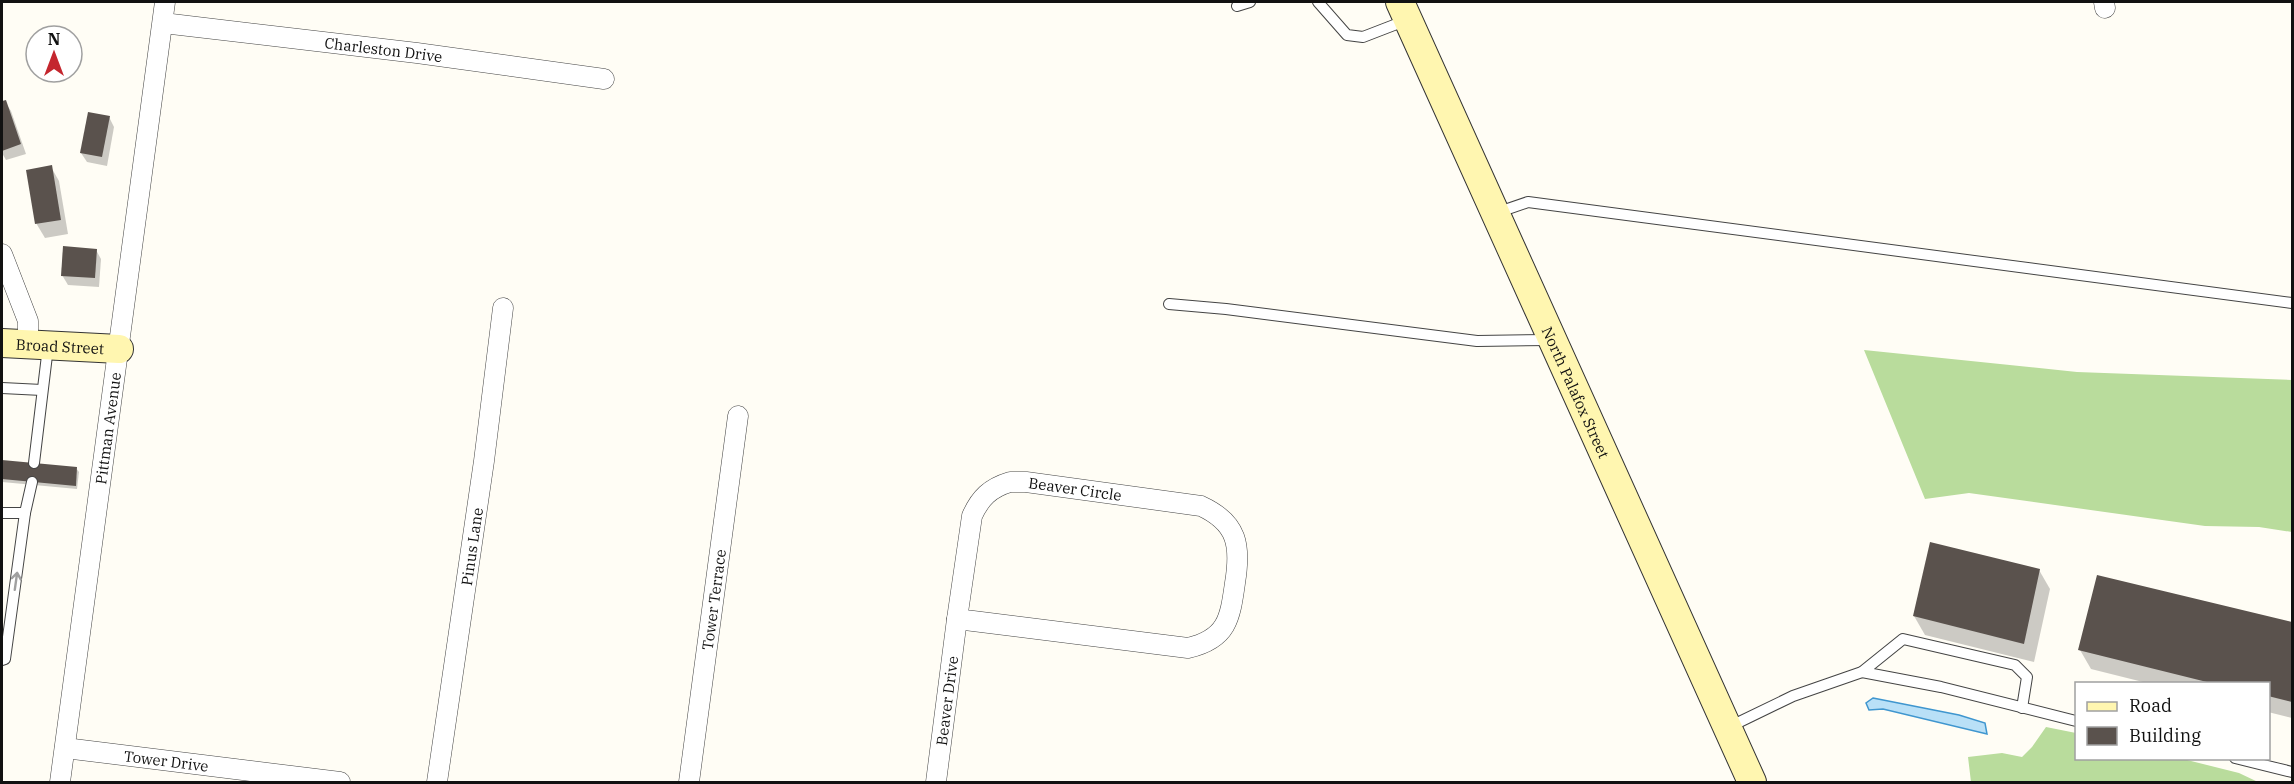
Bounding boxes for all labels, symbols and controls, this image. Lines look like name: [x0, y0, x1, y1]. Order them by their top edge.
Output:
north arrow: [24, 24, 84, 84]
text: N: [48, 29, 60, 49]
street label: Charleston Drive: [324, 33, 444, 66]
street label: North Palafox Street: [1538, 323, 1614, 461]
street label: Broad Street: [15, 334, 105, 358]
street label: Pittman Avenue: [91, 371, 125, 485]
street label: Beaver Circle: [1027, 473, 1123, 505]
street label: Pinus Lane: [456, 506, 487, 587]
street label: Tower Terrace: [697, 548, 730, 651]
one-way arrow: [10, 571, 21, 591]
street label: Beaver Drive: [931, 655, 962, 747]
legend: [2075, 682, 2270, 760]
text: Road: [2129, 694, 2172, 717]
text: Building: [2129, 724, 2201, 747]
street label: Tower Drive: [123, 746, 210, 775]

